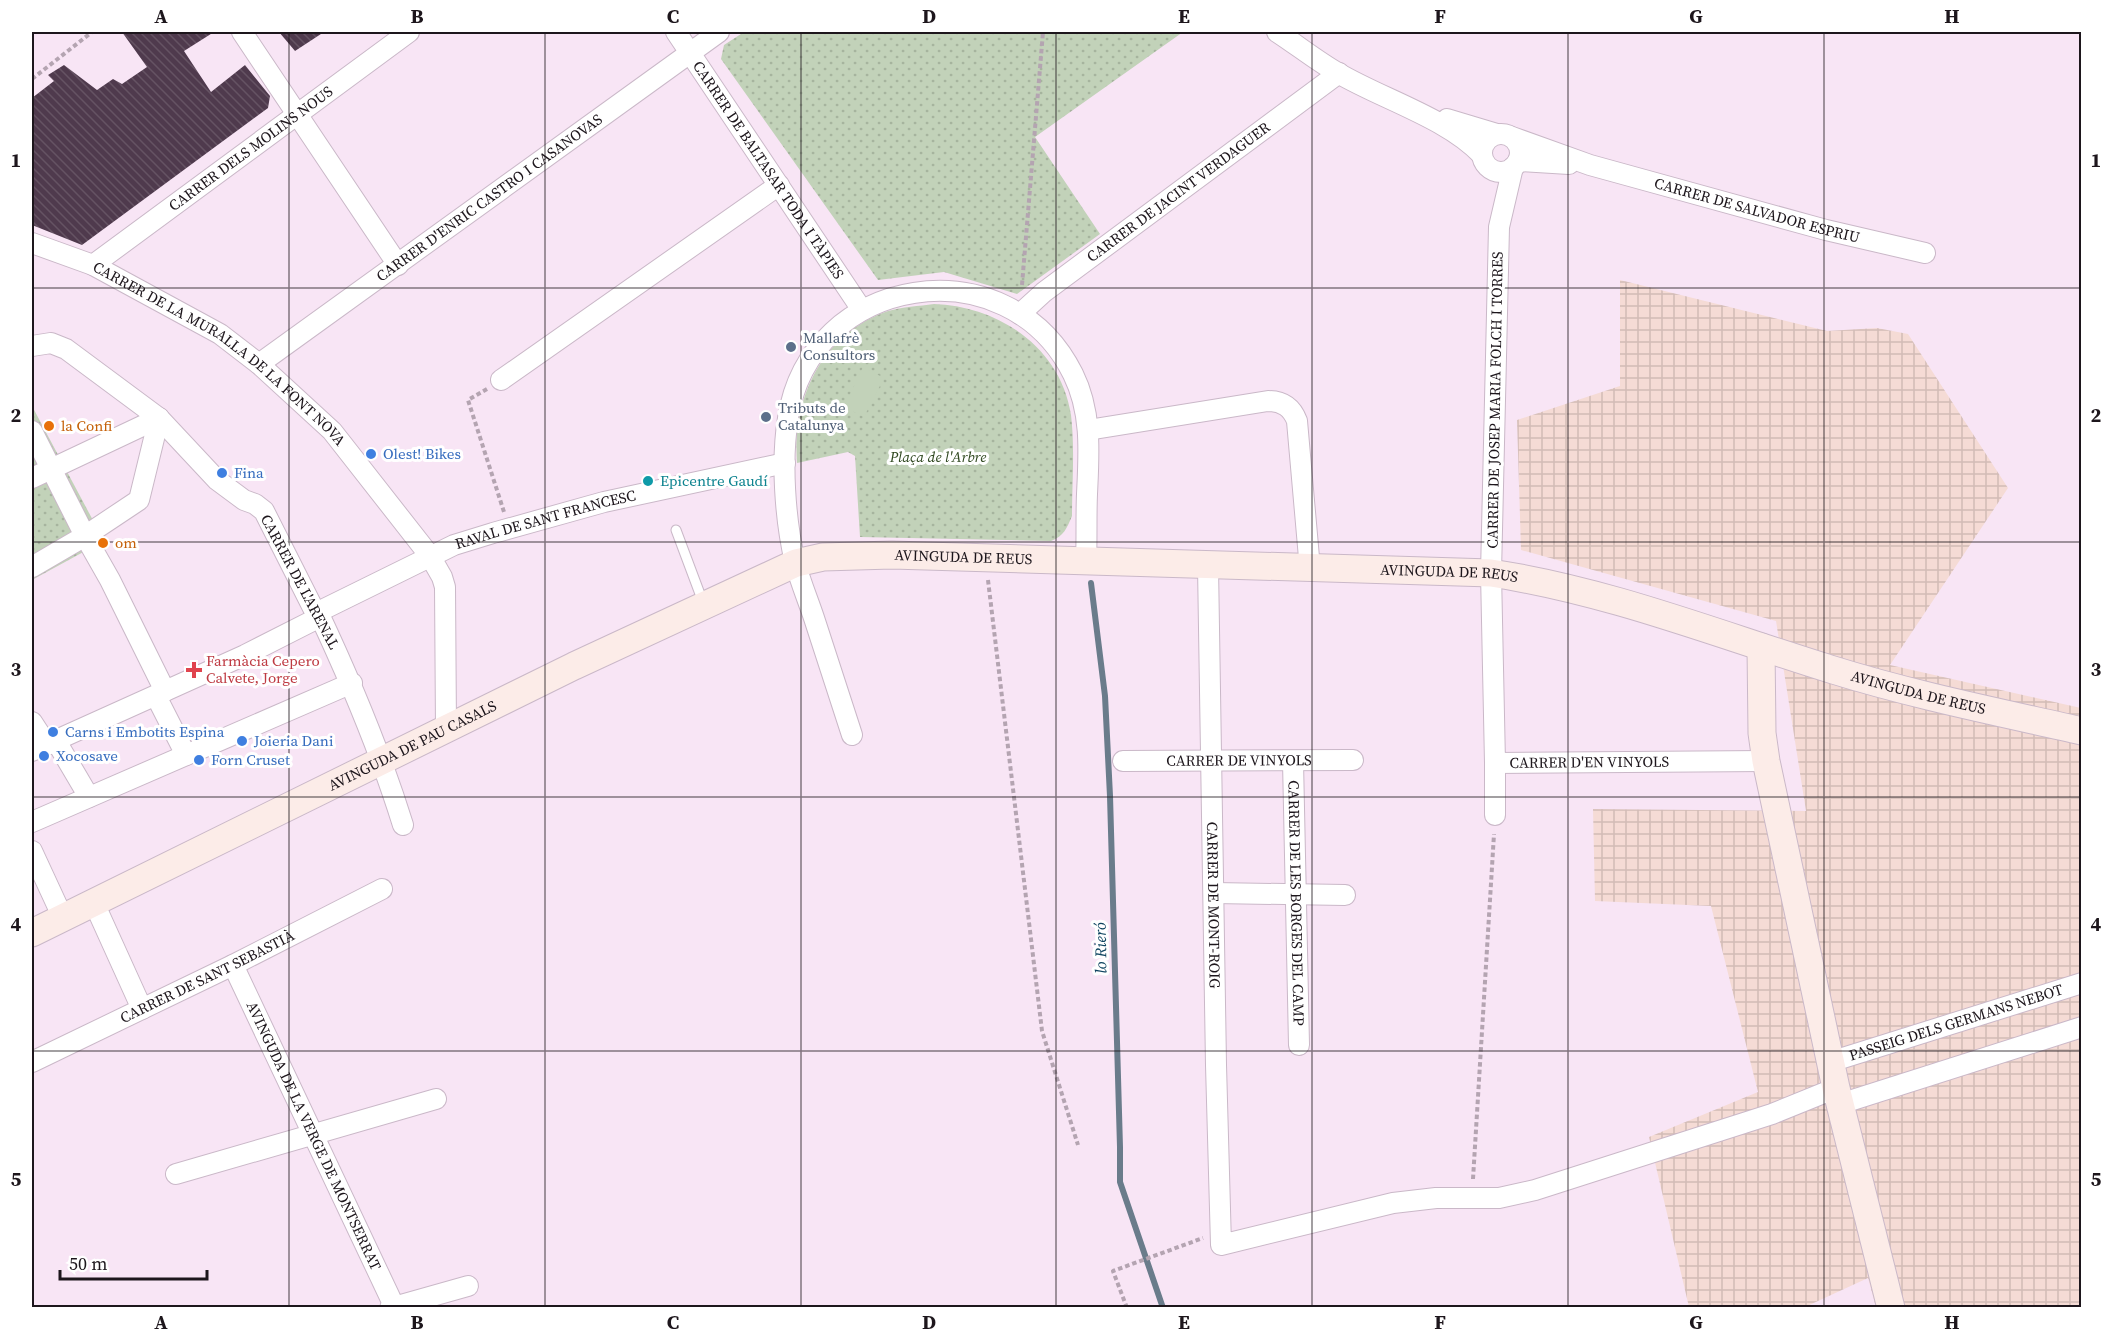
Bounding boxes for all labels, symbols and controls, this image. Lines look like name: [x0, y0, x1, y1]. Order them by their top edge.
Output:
text: A: [154, 2, 168, 30]
text: B: [410, 2, 424, 30]
text: C: [667, 2, 679, 30]
text: D: [922, 2, 936, 30]
text: E: [1178, 2, 1190, 30]
text: F: [1434, 2, 1446, 30]
text: G: [1689, 2, 1703, 30]
text: H: [1944, 2, 1960, 30]
street label: CARRER DE BALTASAR TODA I TÀPIES: [688, 56, 850, 283]
street label: CARRER DELS MOLINS NOUS: [164, 81, 337, 216]
street label: CARRER D'ENRIC CASTRO I CASANOVAS: [372, 108, 607, 286]
street label: CARRER DE JACINT VERDAGUER: [1082, 117, 1274, 267]
text: 1: [11, 146, 21, 174]
text: 1: [2091, 146, 2101, 174]
street label: CARRER DE SALVADOR ESPRIU: [1652, 172, 1862, 248]
street label: CARRER DE JOSEP MARIA FOLCH I TORRES: [1481, 251, 1508, 549]
street label: CARRER DE LA MURALLA DE LA FONT NOVA: [89, 256, 351, 450]
place label: Mallafrè Consultors: [803, 327, 875, 365]
marker: Mallafrè Consultors: [784, 340, 798, 354]
place label: Tributs de Catalunya: [778, 397, 846, 435]
text: 2: [11, 401, 22, 429]
text: 2: [2091, 401, 2102, 429]
marker: Tributs de Catalunya: [759, 410, 773, 424]
place label: la Confi: [61, 415, 112, 436]
marker: la Confi: [42, 419, 56, 433]
place label: Olest! Bikes: [383, 443, 461, 464]
park label: Plaça de l'Arbre: [889, 446, 986, 467]
marker: Olest! Bikes: [364, 447, 378, 461]
place label: Fina: [234, 462, 264, 483]
marker: Fina: [215, 466, 229, 480]
place label: Epicentre Gaudí: [660, 470, 768, 491]
marker: Epicentre Gaudí: [641, 474, 655, 488]
street label: RAVAL DE SANT FRANCESC: [452, 484, 638, 554]
street label: CARRER DE L'ARENAL: [256, 510, 345, 653]
place label: om: [115, 532, 137, 553]
marker: om: [96, 536, 110, 550]
street label: AVINGUDA DE REUS: [894, 544, 1033, 569]
street label: AVINGUDA DE REUS: [1380, 559, 1520, 587]
place label: Farmàcia Cepero Calvete, Jorge: [206, 650, 320, 688]
text: 3: [11, 655, 22, 683]
text: 3: [2091, 655, 2102, 683]
marker: Farmàcia Cepero Calvete, Jorge: [187, 663, 201, 677]
street label: AVINGUDA DE REUS: [1849, 665, 1988, 719]
street label: AVINGUDA DE PAU CASALS: [324, 695, 500, 796]
place label: Carns i Embotits Espina: [65, 721, 225, 742]
marker: Carns i Embotits Espina: [46, 725, 60, 739]
place label: Joieria Dani: [253, 730, 333, 751]
marker: Joieria Dani: [235, 734, 249, 748]
place label: Xocosave: [56, 745, 118, 766]
marker: Xocosave: [37, 749, 51, 763]
place label: Forn Cruset: [211, 749, 290, 770]
street label: CARRER DE VINYOLS: [1166, 749, 1312, 771]
street label: CARRER D'EN VINYOLS: [1509, 751, 1670, 773]
marker: Forn Cruset: [192, 753, 206, 767]
street label: CARRER DE LES BORGES DEL CAMP: [1283, 780, 1310, 1026]
street label: CARRER DE MONT-ROIG: [1202, 821, 1226, 988]
text: 4: [11, 910, 22, 938]
text: 4: [2091, 910, 2102, 938]
water label: lo Rieró: [1089, 922, 1111, 974]
street label: CARRER DE SANT SEBASTIÀ: [116, 924, 298, 1028]
street label: PASSEIG DELS GERMANS NEBOT: [1846, 979, 2065, 1065]
street label: AVINGUDA DE LA VERGE DE MONTSERRAT: [242, 998, 387, 1274]
text: 5: [11, 1165, 22, 1193]
text: 5: [2091, 1165, 2102, 1193]
scale bar: [60, 1243, 207, 1281]
text: 50 m: [69, 1251, 107, 1276]
text: A: [154, 1308, 168, 1336]
text: B: [410, 1308, 424, 1336]
text: C: [667, 1308, 679, 1336]
text: D: [922, 1308, 936, 1336]
text: E: [1178, 1308, 1190, 1336]
text: F: [1434, 1308, 1446, 1336]
text: G: [1689, 1308, 1703, 1336]
text: H: [1944, 1308, 1960, 1336]

